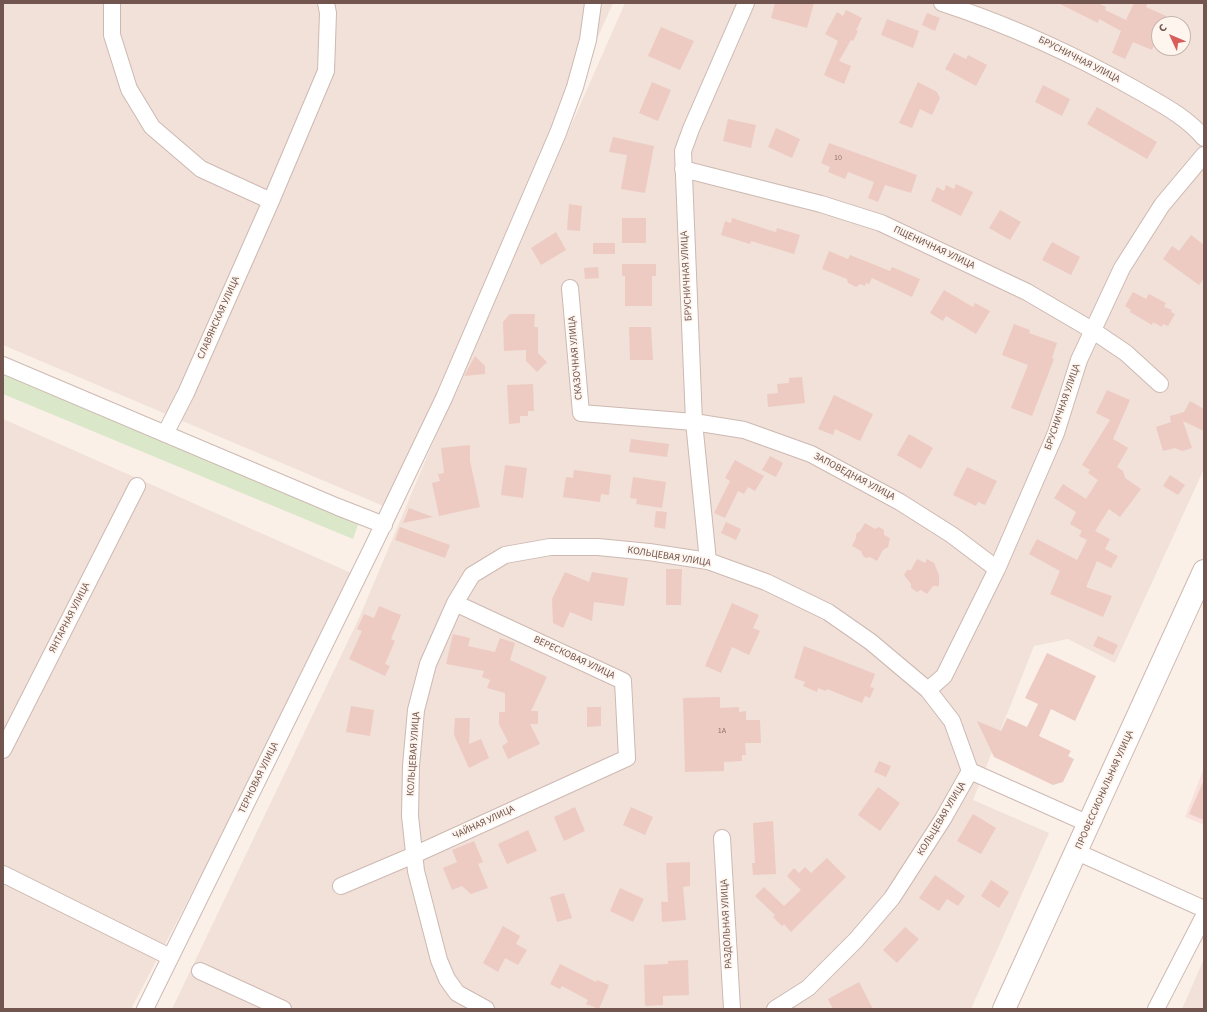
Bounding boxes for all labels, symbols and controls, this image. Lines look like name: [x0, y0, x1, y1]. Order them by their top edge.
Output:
north arrow: [1151, 16, 1191, 56]
text: С: [1155, 20, 1170, 36]
street label: БРУСНИЧНАЯ УЛИЦА: [1036, 34, 1122, 86]
house number: 10: [834, 153, 842, 163]
street label: ПЩЕНИЧНАЯ УЛИЦА: [891, 224, 977, 272]
street label: БРУСНИЧНАЯ УЛИЦА: [679, 231, 695, 321]
street label: СЛАВЯНСКАЯ УЛИЦА: [195, 275, 243, 361]
street label: СКАЗОЧНАЯ УЛИЦА: [566, 316, 586, 400]
street label: БРУСНИЧНАЯ УЛИЦА: [1043, 362, 1083, 452]
street label: ЗАПОВЕДНАЯ УЛИЦА: [811, 450, 897, 504]
street label: КОЛЬЦЕВАЯ УЛИЦА: [626, 544, 712, 570]
street label: ЯНТАРНАЯ УЛИЦА: [47, 581, 93, 655]
street label: ВЕРЕСКОВАЯ УЛИЦА: [531, 634, 617, 682]
street label: КОЛЬЦЕВАЯ УЛИЦА: [405, 712, 423, 796]
house number: 1А: [718, 726, 726, 736]
street label: ПРОФЕССИОНАЛЬНАЯ УЛИЦА: [1073, 729, 1137, 851]
street label: ТЕРНОВАЯ УЛИЦА: [237, 740, 281, 816]
street label: КОЛЬЦЕВАЯ УЛИЦА: [915, 780, 969, 858]
street label: ЧАЙНАЯ УЛИЦА: [451, 803, 517, 843]
street label: РАЗДОЛЬНАЯ УЛИЦА: [719, 879, 735, 969]

